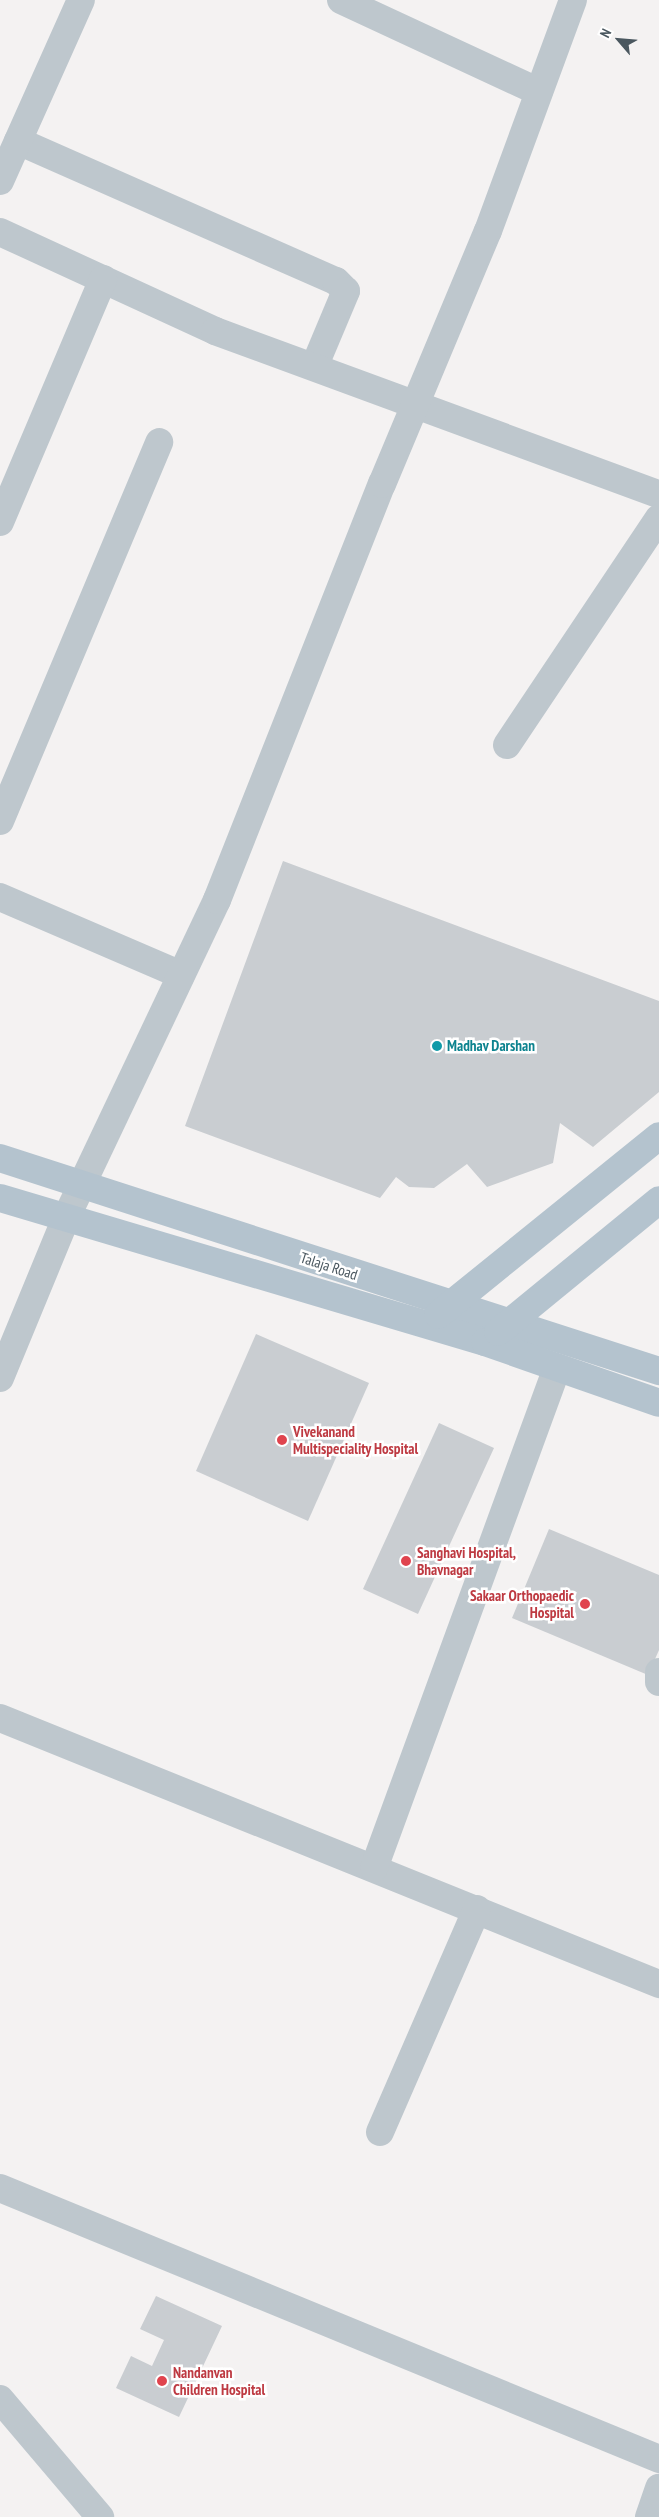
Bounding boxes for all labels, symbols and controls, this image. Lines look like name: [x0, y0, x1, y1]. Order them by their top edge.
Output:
north arrow: [594, 15, 644, 65]
text: N: [596, 26, 615, 41]
place label: Madhav Darshan: [447, 1037, 535, 1055]
marker: Madhav Darshan: [431, 1040, 443, 1052]
street label: Talaja Road: [298, 1248, 360, 1284]
place label: Vivekanand Multispeciality Hospital: [293, 1422, 419, 1457]
marker: Vivekanand Multispeciality Hospital: [275, 1433, 289, 1447]
place label: Sanghavi Hospital, Bhavnagar: [417, 1543, 516, 1578]
marker: Sanghavi Hospital, Bhavnagar: [399, 1554, 413, 1568]
place label: Sakaar Orthopaedic Hospital: [470, 1586, 574, 1621]
marker: Sakaar Orthopaedic Hospital: [578, 1597, 592, 1611]
place label: Nandanvan Children Hospital: [173, 2363, 265, 2398]
marker: Nandanvan Children Hospital: [155, 2374, 169, 2388]

